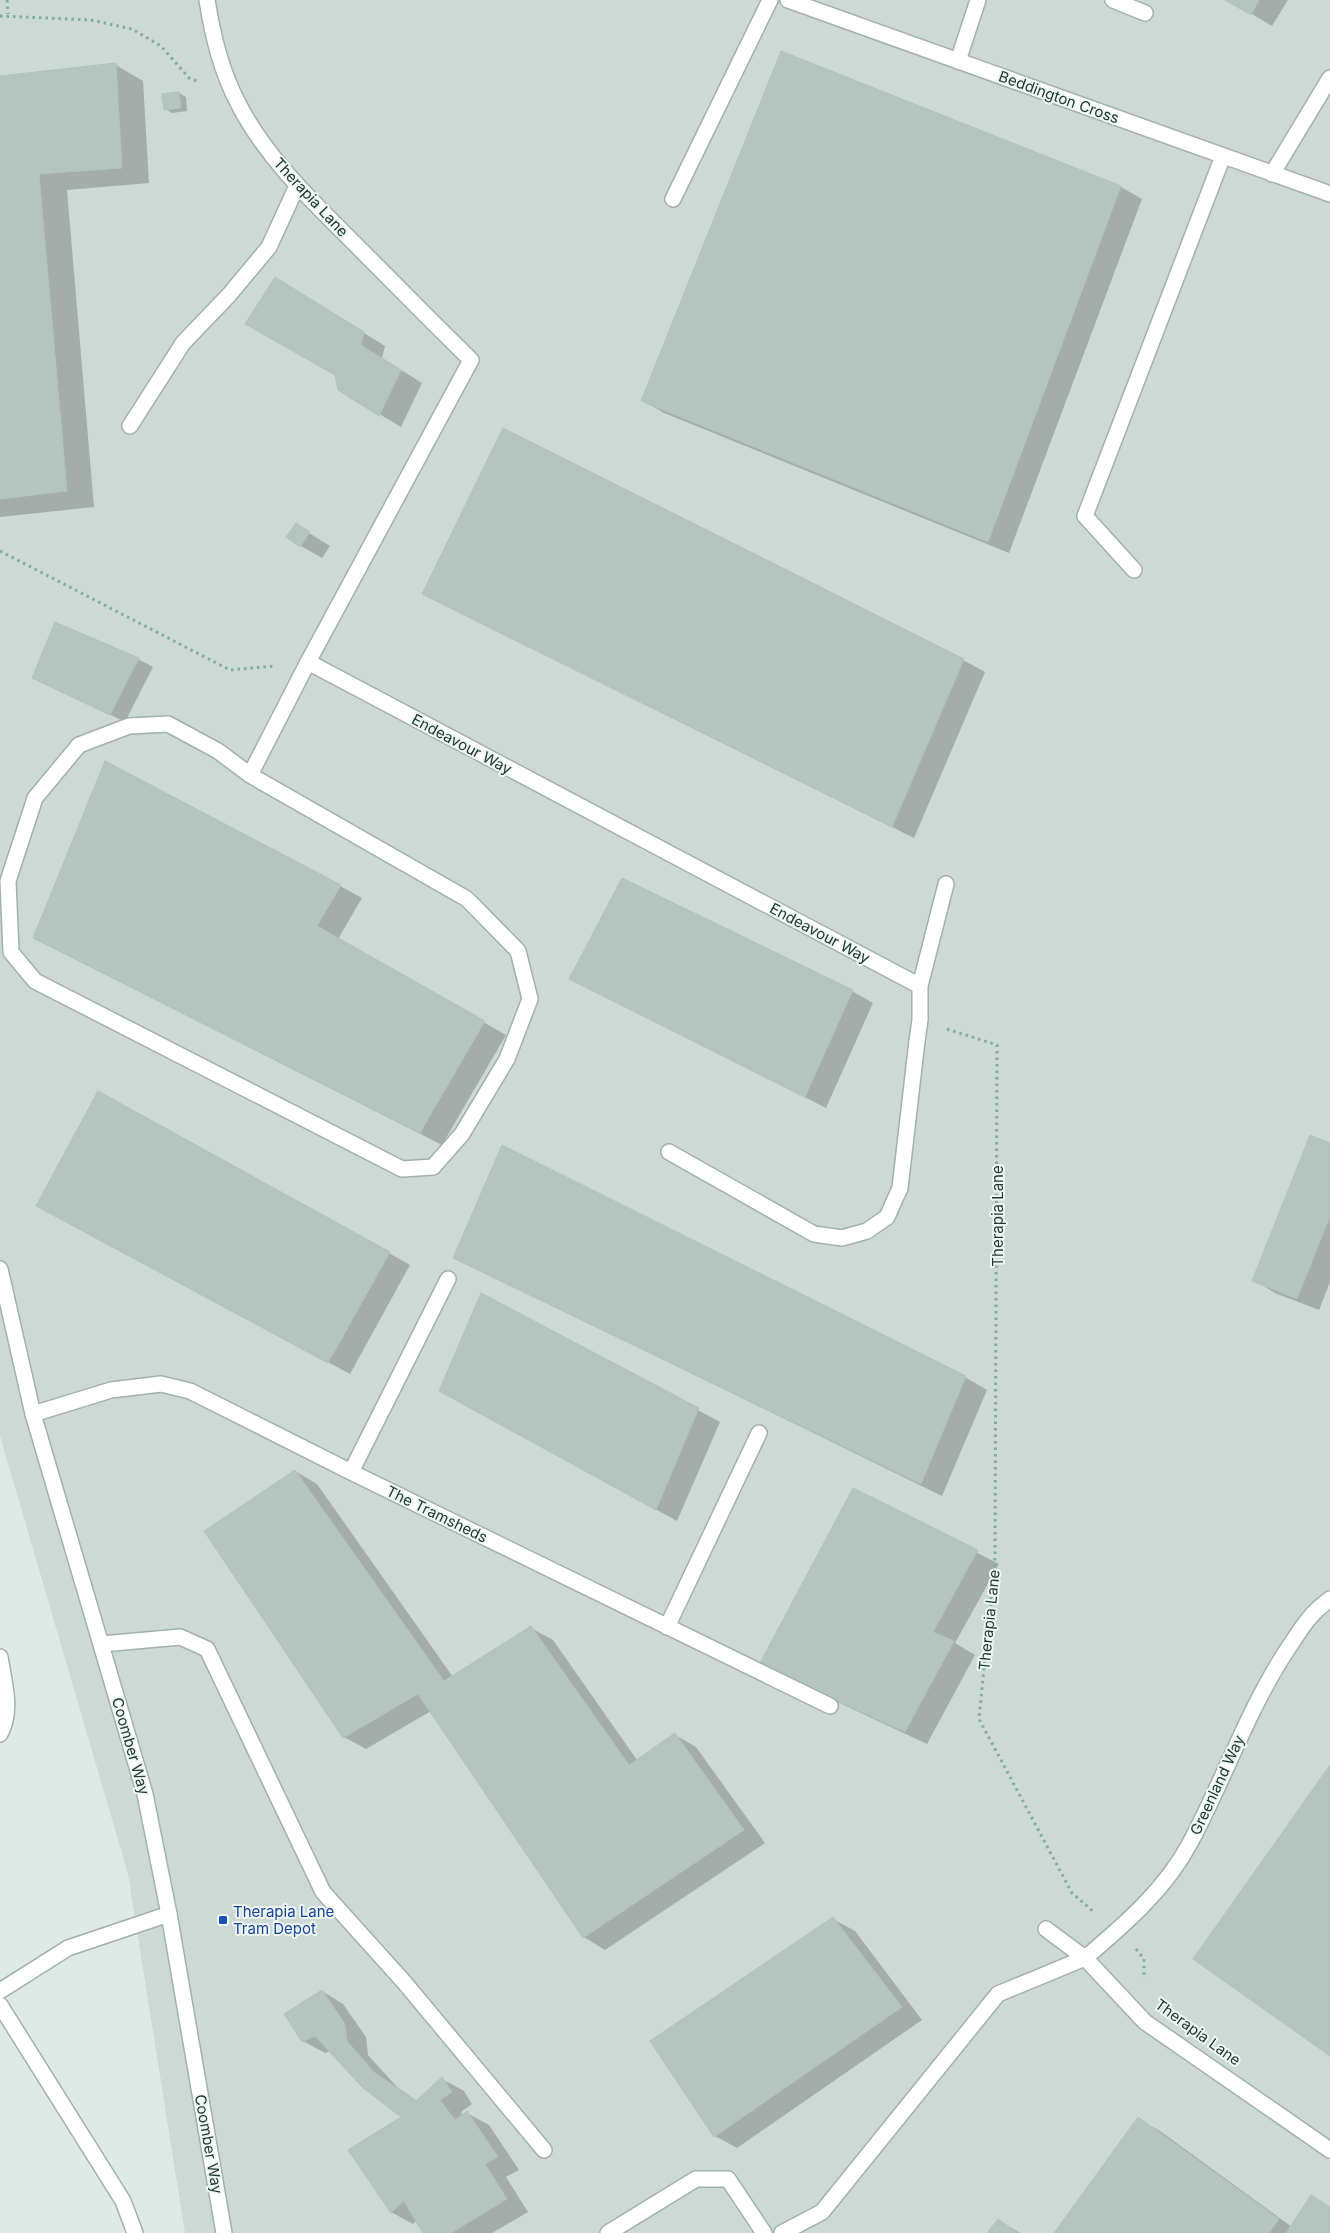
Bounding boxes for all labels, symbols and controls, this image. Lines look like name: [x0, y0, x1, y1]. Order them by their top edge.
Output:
street label: Beddington Cross: [996, 66, 1122, 128]
street label: Therapia Lane: [269, 153, 353, 241]
street label: Endeavour Way: [409, 710, 516, 779]
street label: Endeavour Way: [767, 899, 874, 968]
street label: Therapia Lane: [988, 1165, 1007, 1267]
street label: The Tramsheds: [383, 1481, 491, 1547]
street label: Therapia Lane: [974, 1569, 1004, 1671]
street label: Coomber Way: [108, 1695, 154, 1797]
street label: Greenland Way: [1186, 1732, 1249, 1838]
place label: Therapia Lane Tram Depot: [233, 1902, 334, 1938]
marker: Therapia Lane Tram Depot: [217, 1914, 229, 1926]
street label: Therapia Lane: [1151, 1995, 1245, 2069]
street label: Coomber Way: [191, 2093, 227, 2196]

